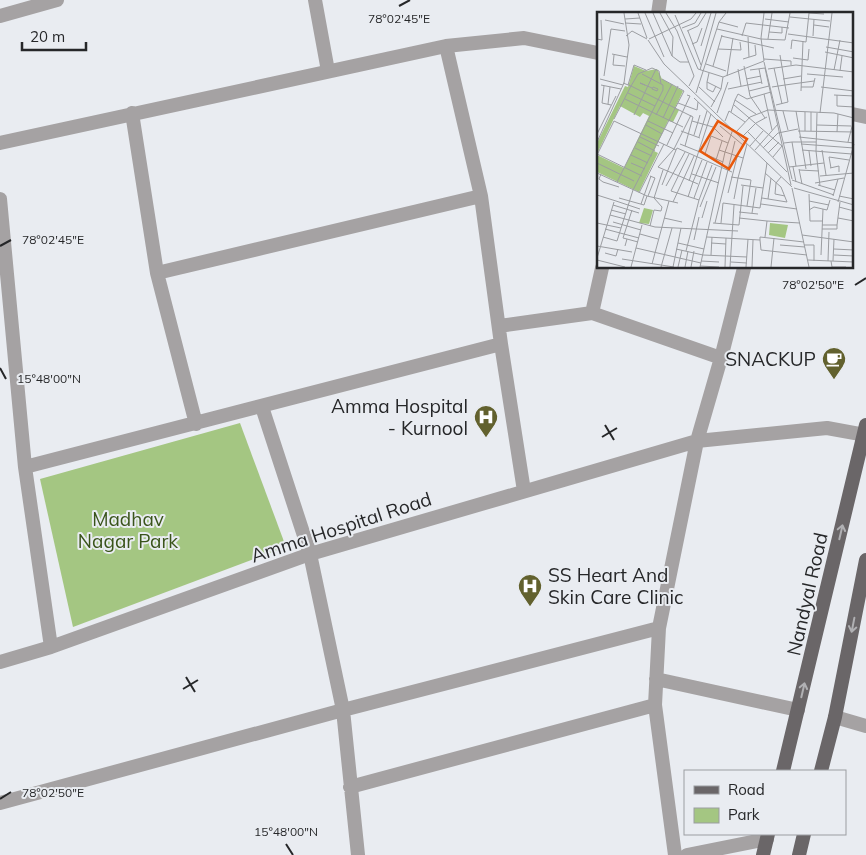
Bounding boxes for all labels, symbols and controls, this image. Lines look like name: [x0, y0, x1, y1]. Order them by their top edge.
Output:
text: 78°02'45"E: [368, 11, 430, 26]
inset map: [597, 12, 854, 269]
scale bar: [22, 20, 86, 52]
text: 20 m: [30, 27, 65, 46]
text: 78°02'45"E: [22, 232, 84, 247]
text: 78°02'50"E: [782, 277, 844, 292]
cafe icon: SNACKUP: [821, 346, 847, 380]
place label: SNACKUP: [725, 347, 816, 371]
text: 15°48'00"N: [17, 371, 81, 386]
place label: Amma Hospital - Kurnool: [331, 394, 468, 440]
hospital icon: Amma Hospital - Kurnool: [473, 404, 499, 438]
street label: Amma Hospital Road: [248, 486, 434, 568]
park label: Madhav Nagar Park: [78, 507, 178, 553]
one-way arrow: [837, 524, 846, 540]
street label: Nandyal Road: [781, 530, 833, 658]
place label: SS Heart And Skin Care Clinic: [548, 563, 684, 609]
hospital icon: SS Heart And Skin Care Clinic: [517, 573, 543, 607]
one-way arrow: [848, 616, 857, 632]
one-way arrow: [799, 682, 808, 698]
legend: [684, 770, 846, 835]
text: Road: [728, 780, 765, 799]
text: 78°02'50"E: [22, 785, 84, 800]
text: Park: [728, 805, 760, 824]
text: 15°48'00"N: [254, 824, 318, 839]

